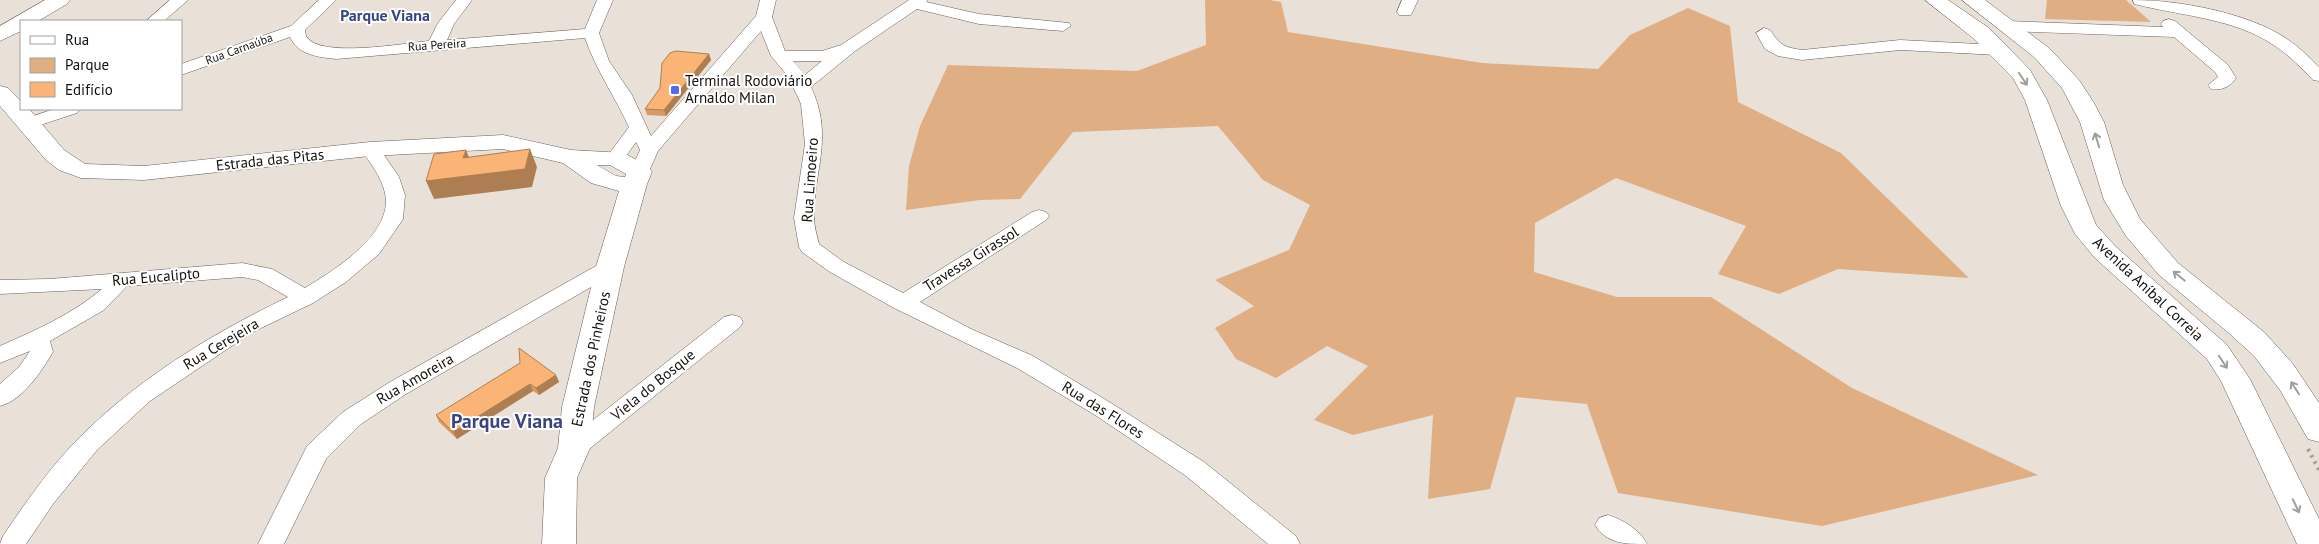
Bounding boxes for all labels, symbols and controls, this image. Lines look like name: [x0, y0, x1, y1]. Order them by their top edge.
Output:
district label: Parque Viana: [340, 5, 430, 25]
legend: [20, 20, 182, 110]
street label: Rua Carnaúba: [203, 29, 275, 68]
text: Rua: [65, 30, 89, 49]
street label: Rua Pereira: [407, 35, 467, 54]
text: Parque: [65, 55, 109, 74]
place label: Terminal Rodoviário Arnaldo Milan: [685, 71, 812, 107]
one-way arrow: [2018, 72, 2028, 86]
text: Edifício: [65, 80, 113, 99]
marker: Terminal Rodoviário Arnaldo Milan: [669, 84, 681, 96]
one-way arrow: [2092, 132, 2102, 148]
street label: Rua Limoeiro: [797, 137, 822, 223]
street label: Estrada das Pitas: [215, 144, 325, 175]
street label: Travessa Girassol: [920, 221, 1022, 295]
street label: Avenida Aníbal Correia: [2089, 232, 2208, 345]
street label: Rua Eucalipto: [111, 263, 201, 290]
one-way arrow: [2173, 271, 2186, 282]
street label: Estrada dos Pinheiros: [567, 290, 614, 428]
street label: Rua Cerejeira: [179, 314, 262, 374]
street label: Viela do Bosque: [606, 345, 699, 425]
street label: Rua Amoreira: [373, 349, 457, 408]
one-way arrow: [2218, 354, 2228, 368]
street label: Rua das Flores: [1059, 377, 1148, 442]
one-way arrow: [2290, 382, 2300, 396]
district label: Parque Viana: [451, 408, 563, 434]
one-way arrow: [2292, 498, 2302, 513]

